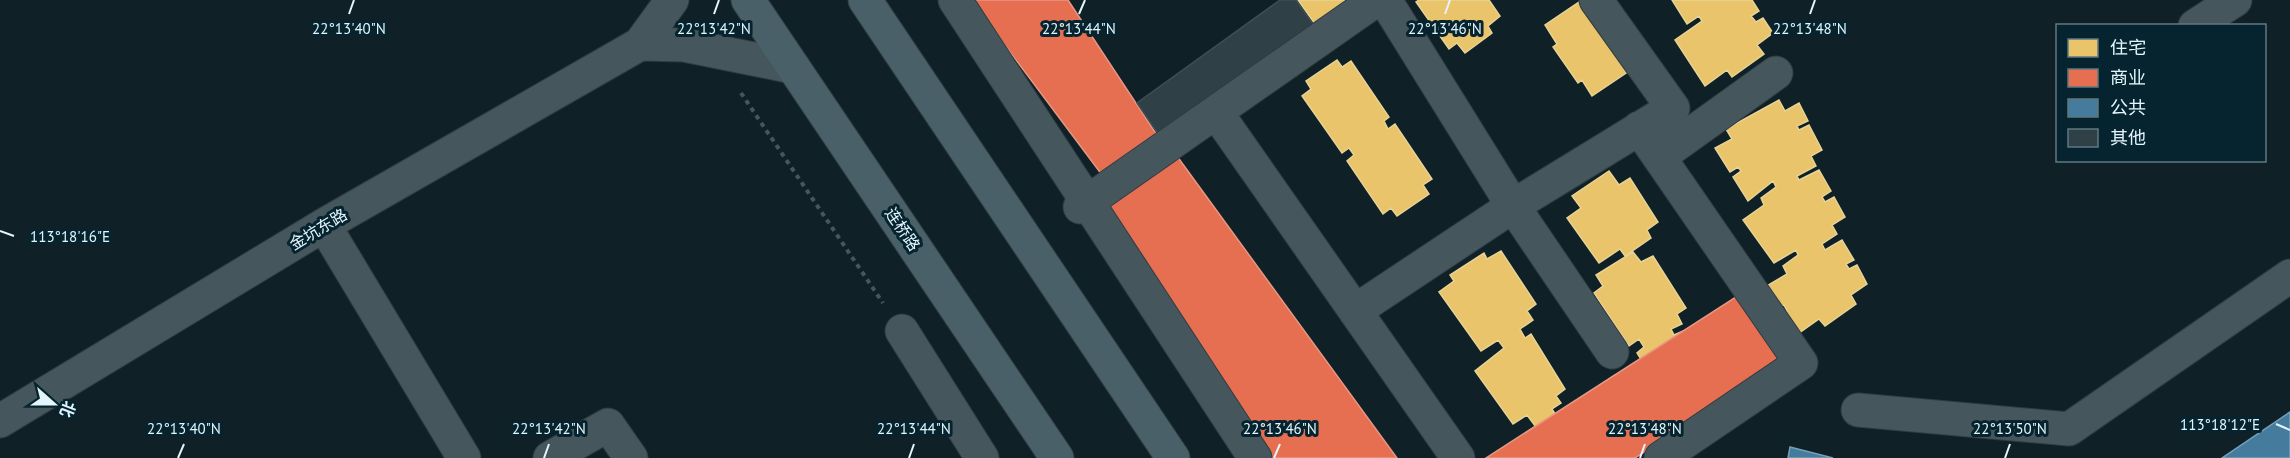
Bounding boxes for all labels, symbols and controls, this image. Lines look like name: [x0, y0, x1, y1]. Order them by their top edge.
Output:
text: 22°13'40"N: [312, 19, 386, 38]
text: 22°13'42"N: [677, 19, 751, 38]
text: 22°13'44"N: [1042, 19, 1116, 38]
text: 22°13'46"N: [1408, 19, 1482, 38]
text: 22°13'48"N: [1773, 19, 1847, 38]
legend: [2056, 24, 2266, 162]
text: 住宅: [2110, 36, 2146, 59]
text: 商业: [2110, 66, 2146, 89]
text: 公共: [2110, 96, 2146, 119]
text: 其他: [2110, 126, 2146, 149]
street label: 金坑东路: [285, 204, 351, 254]
street label: 连桥路: [881, 204, 925, 254]
text: 113°18'16"E: [30, 227, 110, 246]
north arrow: [24, 374, 84, 434]
text: 北: [56, 398, 80, 420]
text: 113°18'12"E: [2180, 415, 2260, 434]
text: 22°13'40"N: [147, 419, 221, 438]
text: 22°13'42"N: [512, 419, 586, 438]
text: 22°13'44"N: [877, 419, 951, 438]
text: 22°13'46"N: [1243, 419, 1317, 438]
text: 22°13'48"N: [1608, 419, 1682, 438]
text: 22°13'50"N: [1973, 419, 2047, 438]

